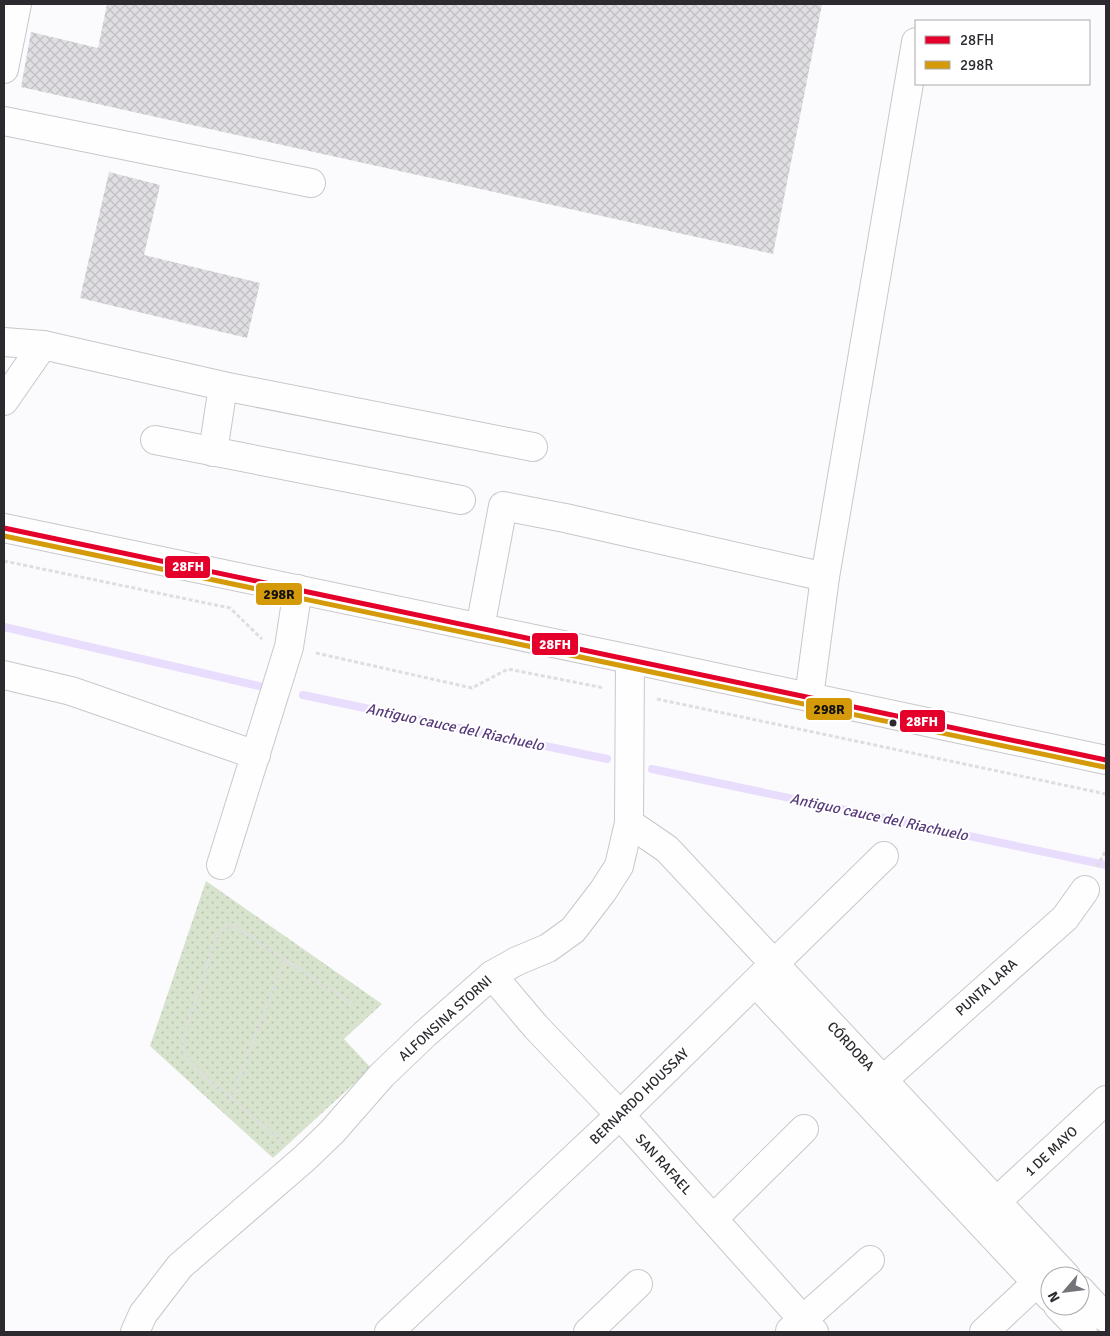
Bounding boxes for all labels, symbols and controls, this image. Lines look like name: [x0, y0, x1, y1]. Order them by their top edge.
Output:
legend: [915, 20, 1090, 85]
text: 28FH: [960, 31, 994, 49]
text: 298R: [960, 56, 993, 74]
line badge: 28FH: [164, 555, 211, 579]
text: 28FH: [172, 558, 204, 575]
line badge: 298R: [255, 582, 303, 606]
text: 298R: [263, 586, 295, 603]
line badge: 28FH: [531, 632, 579, 656]
text: 28FH: [539, 636, 571, 653]
line badge: 298R: [805, 697, 853, 721]
water label: Antiguo cauce del Riachuelo: [364, 699, 547, 755]
text: 298R: [813, 701, 845, 718]
line badge: 28FH: [899, 709, 946, 733]
text: 28FH: [906, 713, 938, 730]
unlabelled marker: [888, 718, 898, 728]
water label: Antiguo cauce del Riachuelo: [788, 789, 971, 845]
street label: PUNTA LARA: [952, 955, 1021, 1020]
street label: ALFONSINA STORNI: [395, 972, 496, 1065]
street label: CÓRDOBA: [824, 1018, 878, 1075]
street label: BERNARDO HOUSSAY: [586, 1045, 692, 1148]
street label: 1 DE MAYO: [1021, 1123, 1081, 1180]
street label: SAN RAFAEL: [632, 1130, 695, 1198]
north arrow: [1040, 1266, 1090, 1316]
text: N: [1044, 1289, 1064, 1305]

